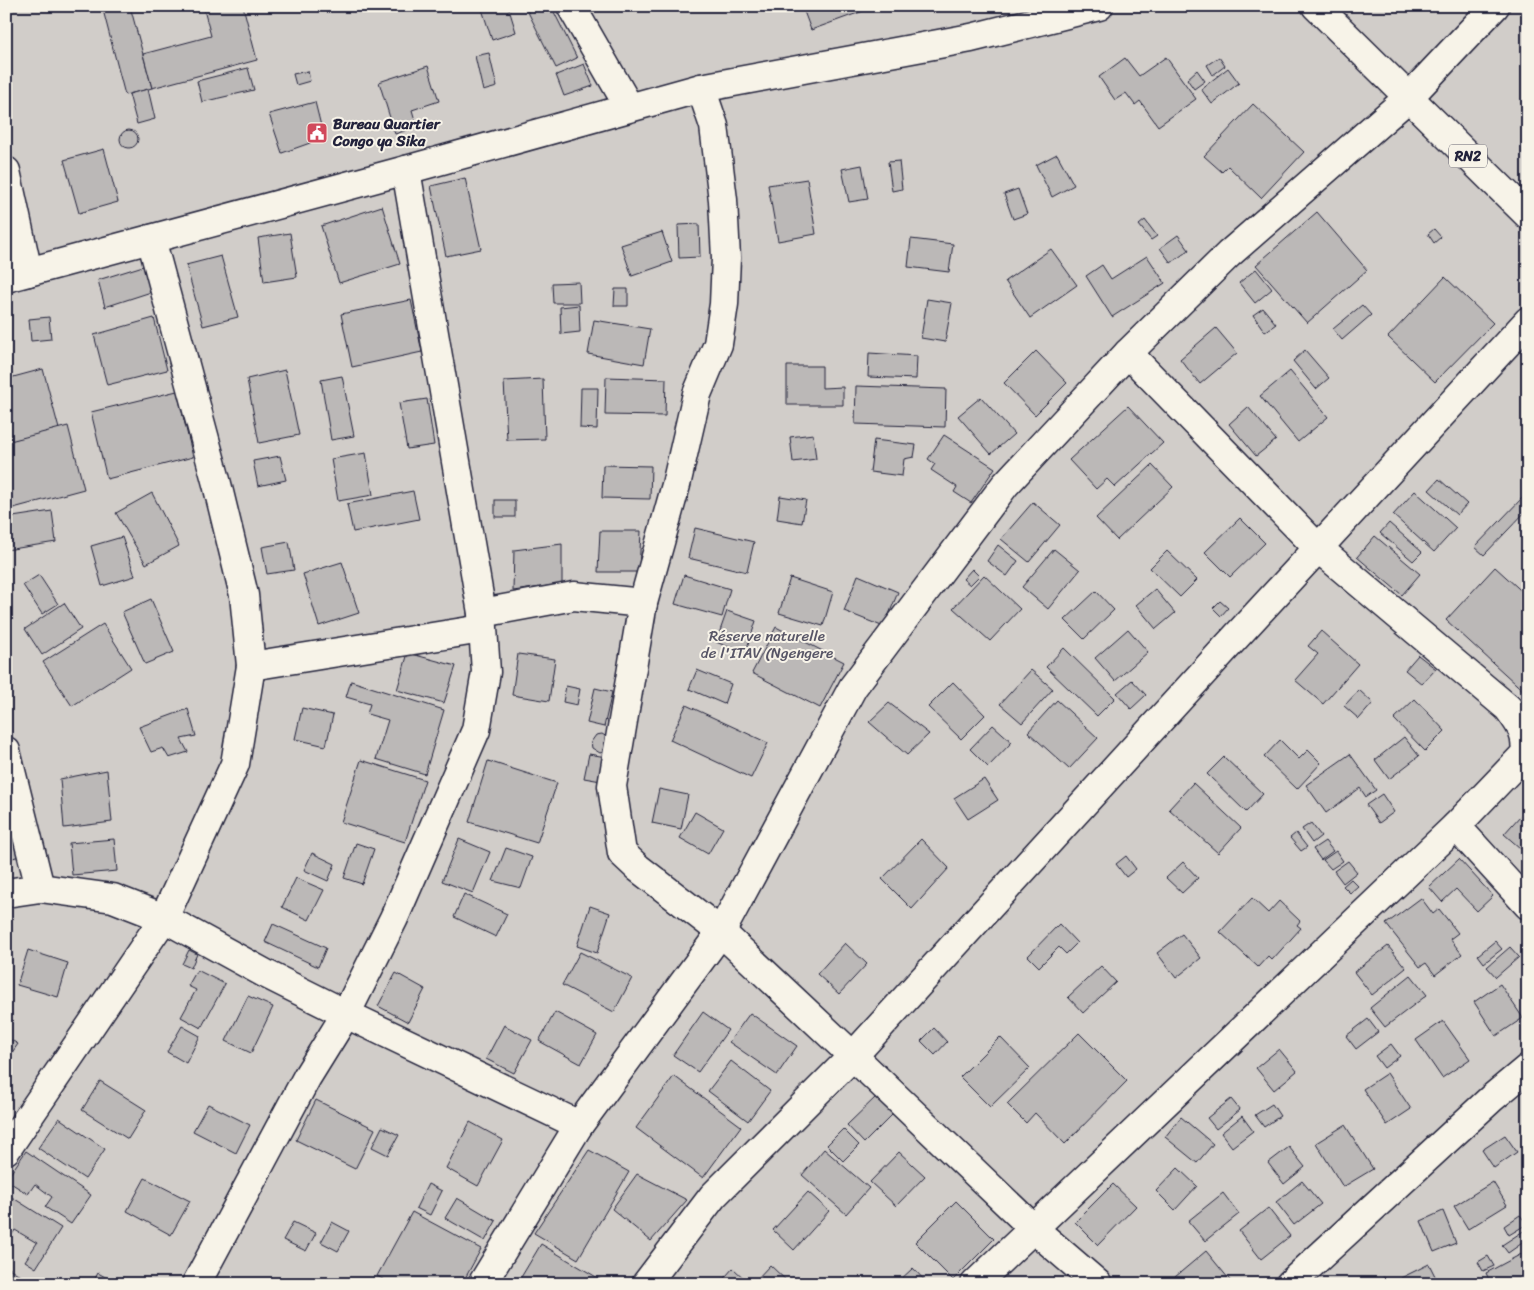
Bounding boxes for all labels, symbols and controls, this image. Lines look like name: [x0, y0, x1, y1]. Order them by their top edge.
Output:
place label: Bureau Quartier Congo ya Sika: [332, 111, 442, 154]
public building icon: Bureau Quartier Congo ya Sika: [305, 121, 329, 145]
road number: RN2: [1449, 144, 1487, 168]
park label: Réserve naturelle de l'ITAV (Ngengere: [701, 623, 833, 666]

